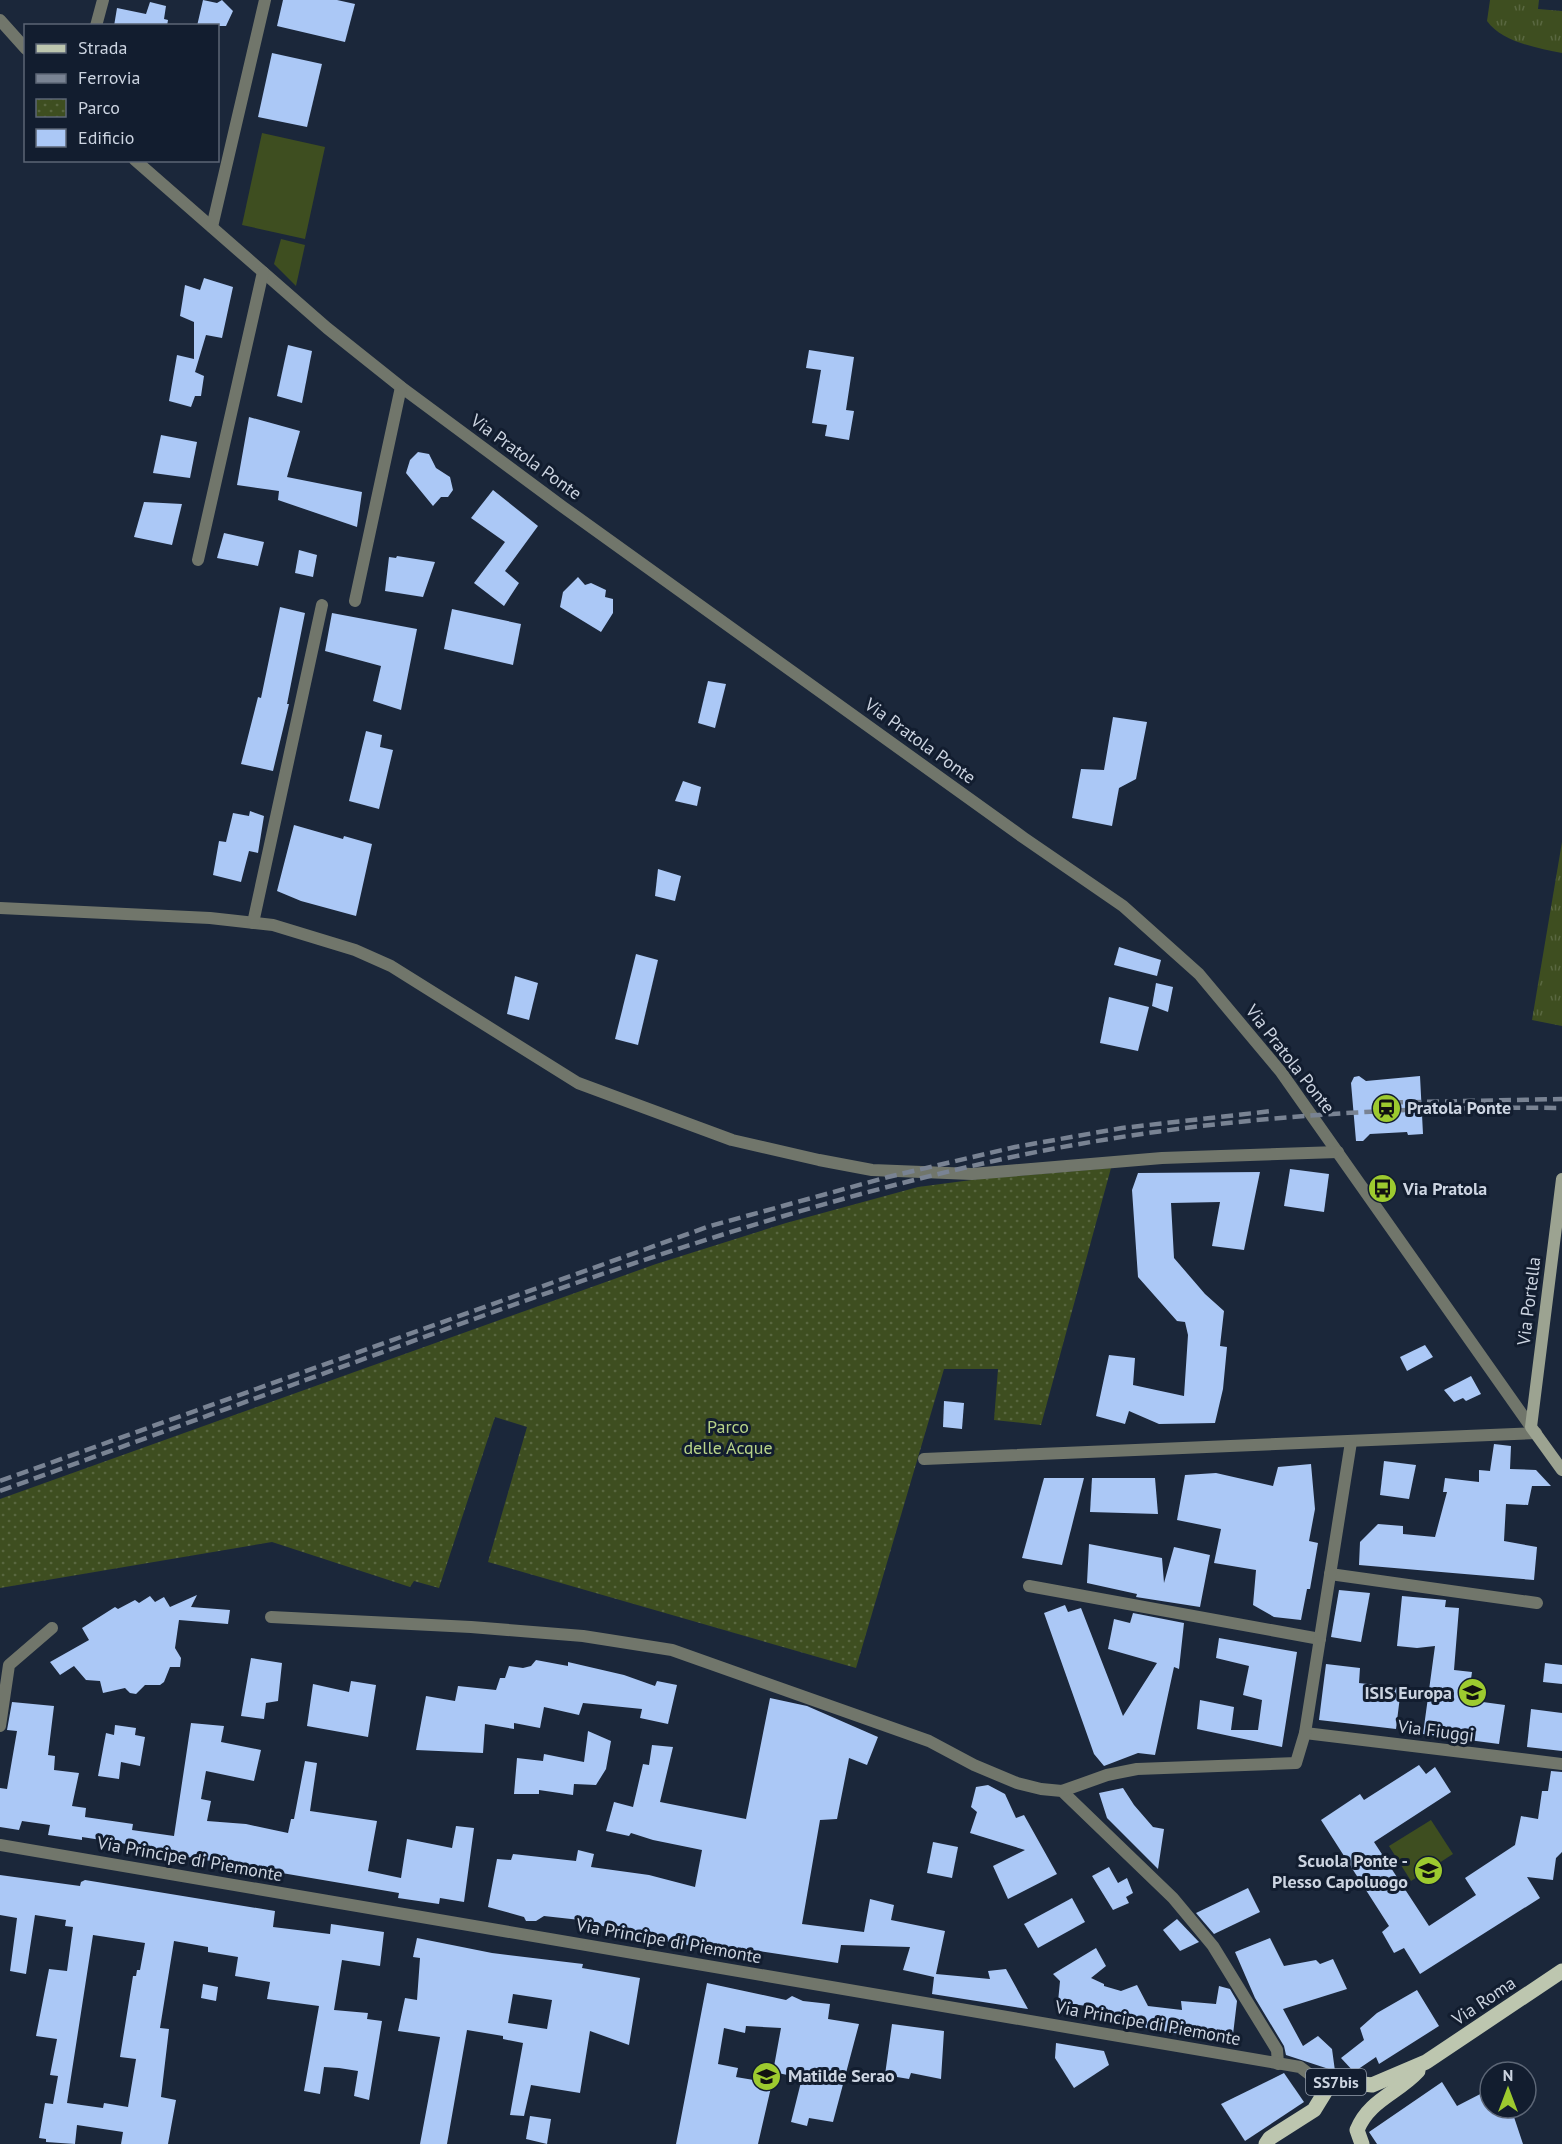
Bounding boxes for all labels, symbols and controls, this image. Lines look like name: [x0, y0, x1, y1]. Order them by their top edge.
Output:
legend: [24, 24, 219, 162]
text: Strada: [78, 36, 127, 59]
text: Ferrovia: [78, 66, 141, 89]
text: Parco: [78, 96, 120, 119]
text: Edificio: [78, 126, 134, 149]
street label: Via Pratola Ponte: [465, 408, 586, 505]
street label: Via Pratola Ponte: [859, 692, 980, 789]
street label: Via Pratola Ponte: [1240, 999, 1340, 1118]
station icon: Pratola Ponte: [1370, 1092, 1402, 1124]
place label: Pratola Ponte: [1407, 1096, 1511, 1119]
bus stop icon: Via Pratola: [1366, 1173, 1398, 1205]
place label: Via Pratola: [1402, 1177, 1487, 1200]
street label: Via Portella: [1512, 1255, 1545, 1348]
park label: Parco delle Acque: [683, 1415, 773, 1459]
school or university icon: ISIS Europa: [1457, 1677, 1489, 1709]
place label: ISIS Europa: [1364, 1681, 1452, 1704]
street label: Via Fiuggi: [1396, 1714, 1476, 1747]
street label: Via Principe di Piemonte: [94, 1831, 285, 1886]
place label: Scuola Ponte - Plesso Capoluogo: [1272, 1849, 1408, 1893]
school or university icon: Scuola Ponte - Plesso Capoluogo: [1413, 1855, 1445, 1887]
street label: Via Principe di Piemonte: [573, 1913, 764, 1968]
street label: Via Roma: [1447, 1971, 1520, 2031]
street label: Via Principe di Piemonte: [1052, 1995, 1243, 2050]
school or university icon: Matilde Serao: [751, 2060, 783, 2092]
north arrow: [1478, 2060, 1538, 2120]
place label: Matilde Serao: [788, 2064, 895, 2087]
text: N: [1503, 2065, 1513, 2085]
road number: SS7bis: [1306, 2069, 1366, 2095]

